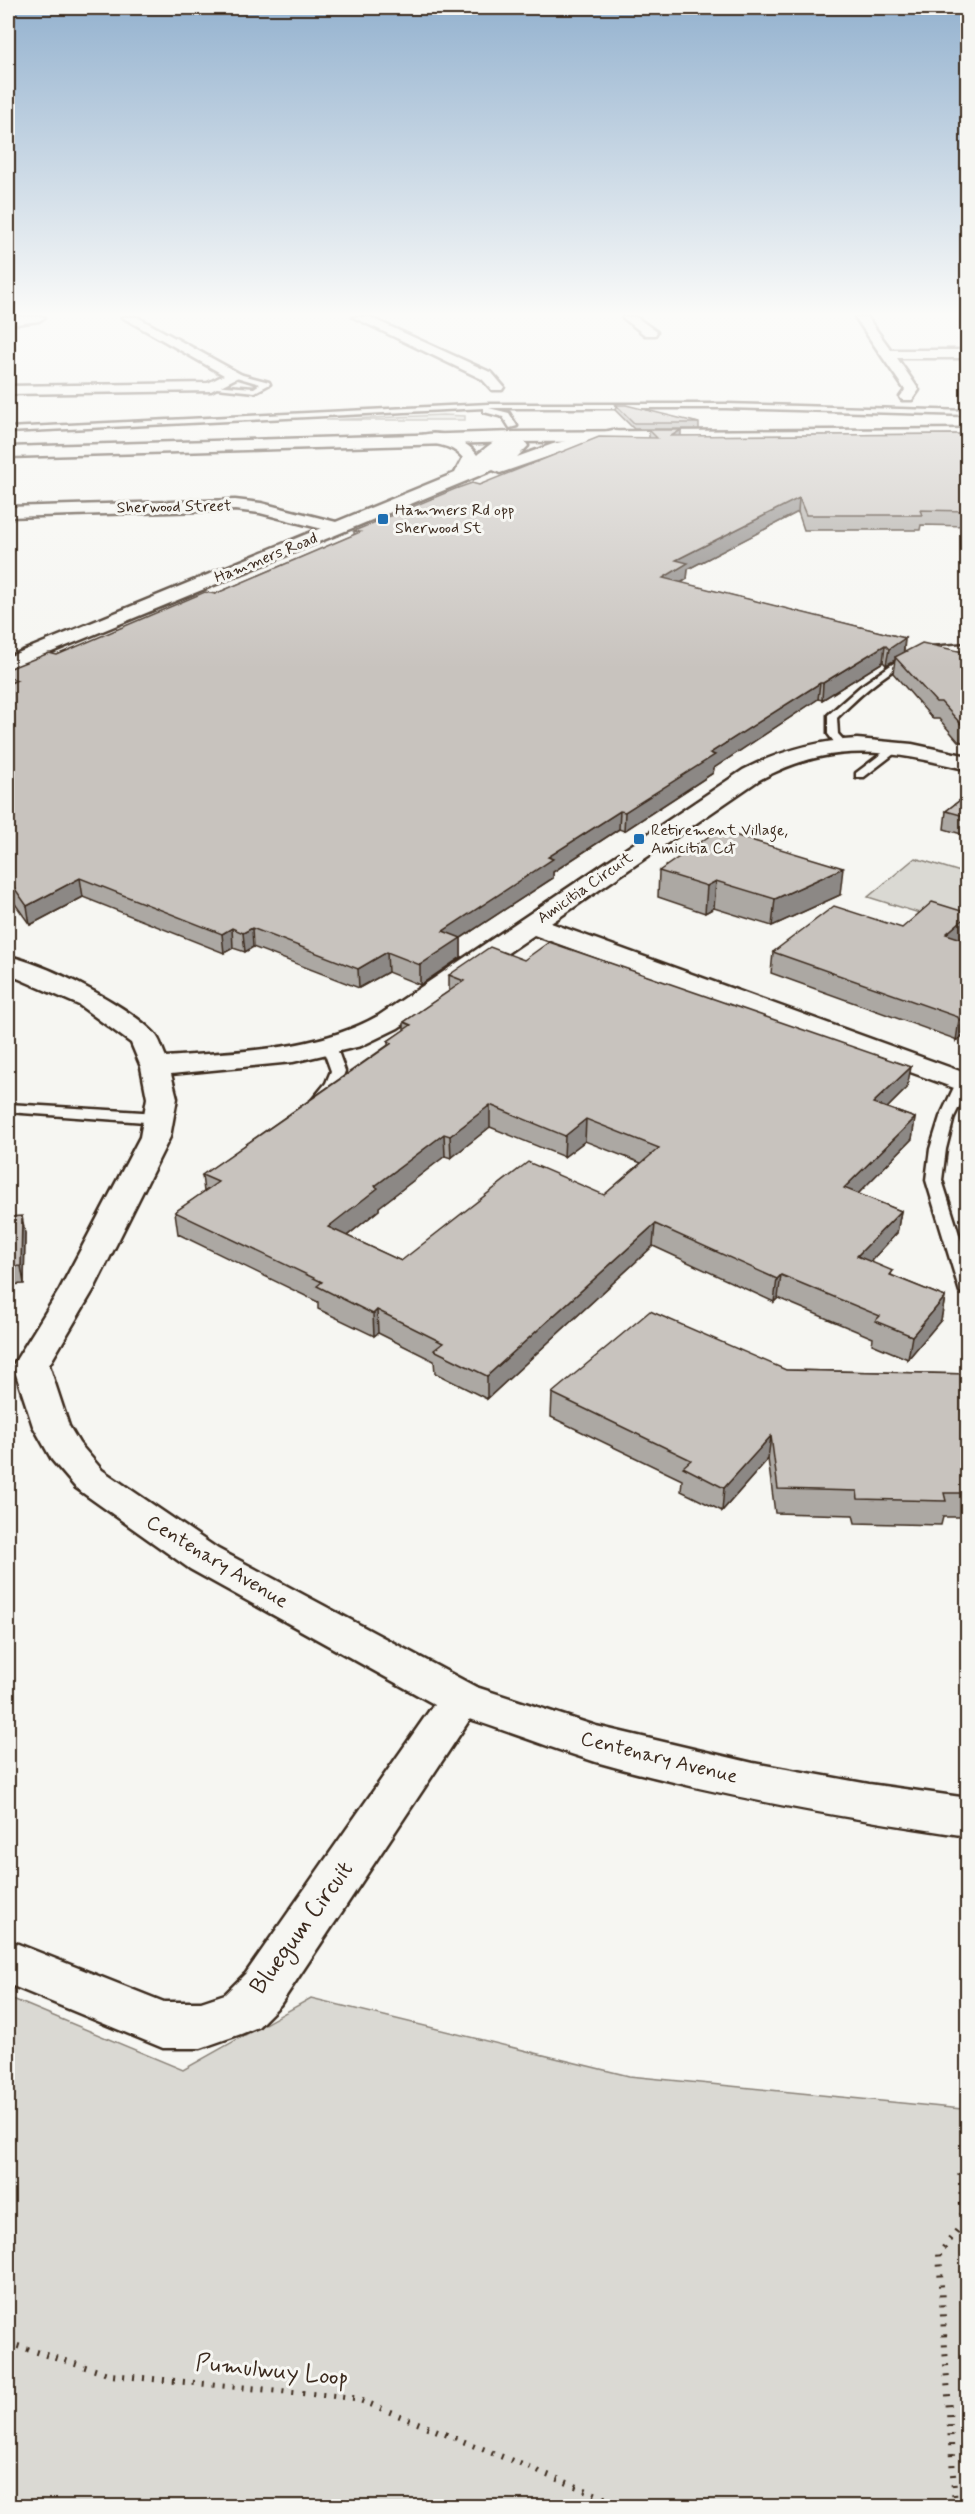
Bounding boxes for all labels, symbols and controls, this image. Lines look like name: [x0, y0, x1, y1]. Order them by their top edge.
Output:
street label: Sherwood Street: [116, 495, 232, 519]
place label: Hammers Rd opp Sherwood St: [395, 500, 514, 539]
marker: Hammers Rd opp Sherwood St: [376, 512, 390, 526]
street label: Hammers Road: [211, 528, 321, 588]
place label: Retirement Village, Amicitia Cct: [651, 820, 788, 859]
marker: Retirement Village, Amicitia Cct: [632, 832, 646, 846]
street label: Amicitia Circuit: [533, 847, 637, 929]
street label: Centenary Avenue: [141, 1509, 293, 1615]
street label: Centenary Avenue: [578, 1725, 741, 1791]
street label: Bluegum Circuit: [243, 1855, 362, 2002]
street label: Pumulwuy Loop: [194, 2348, 350, 2394]

